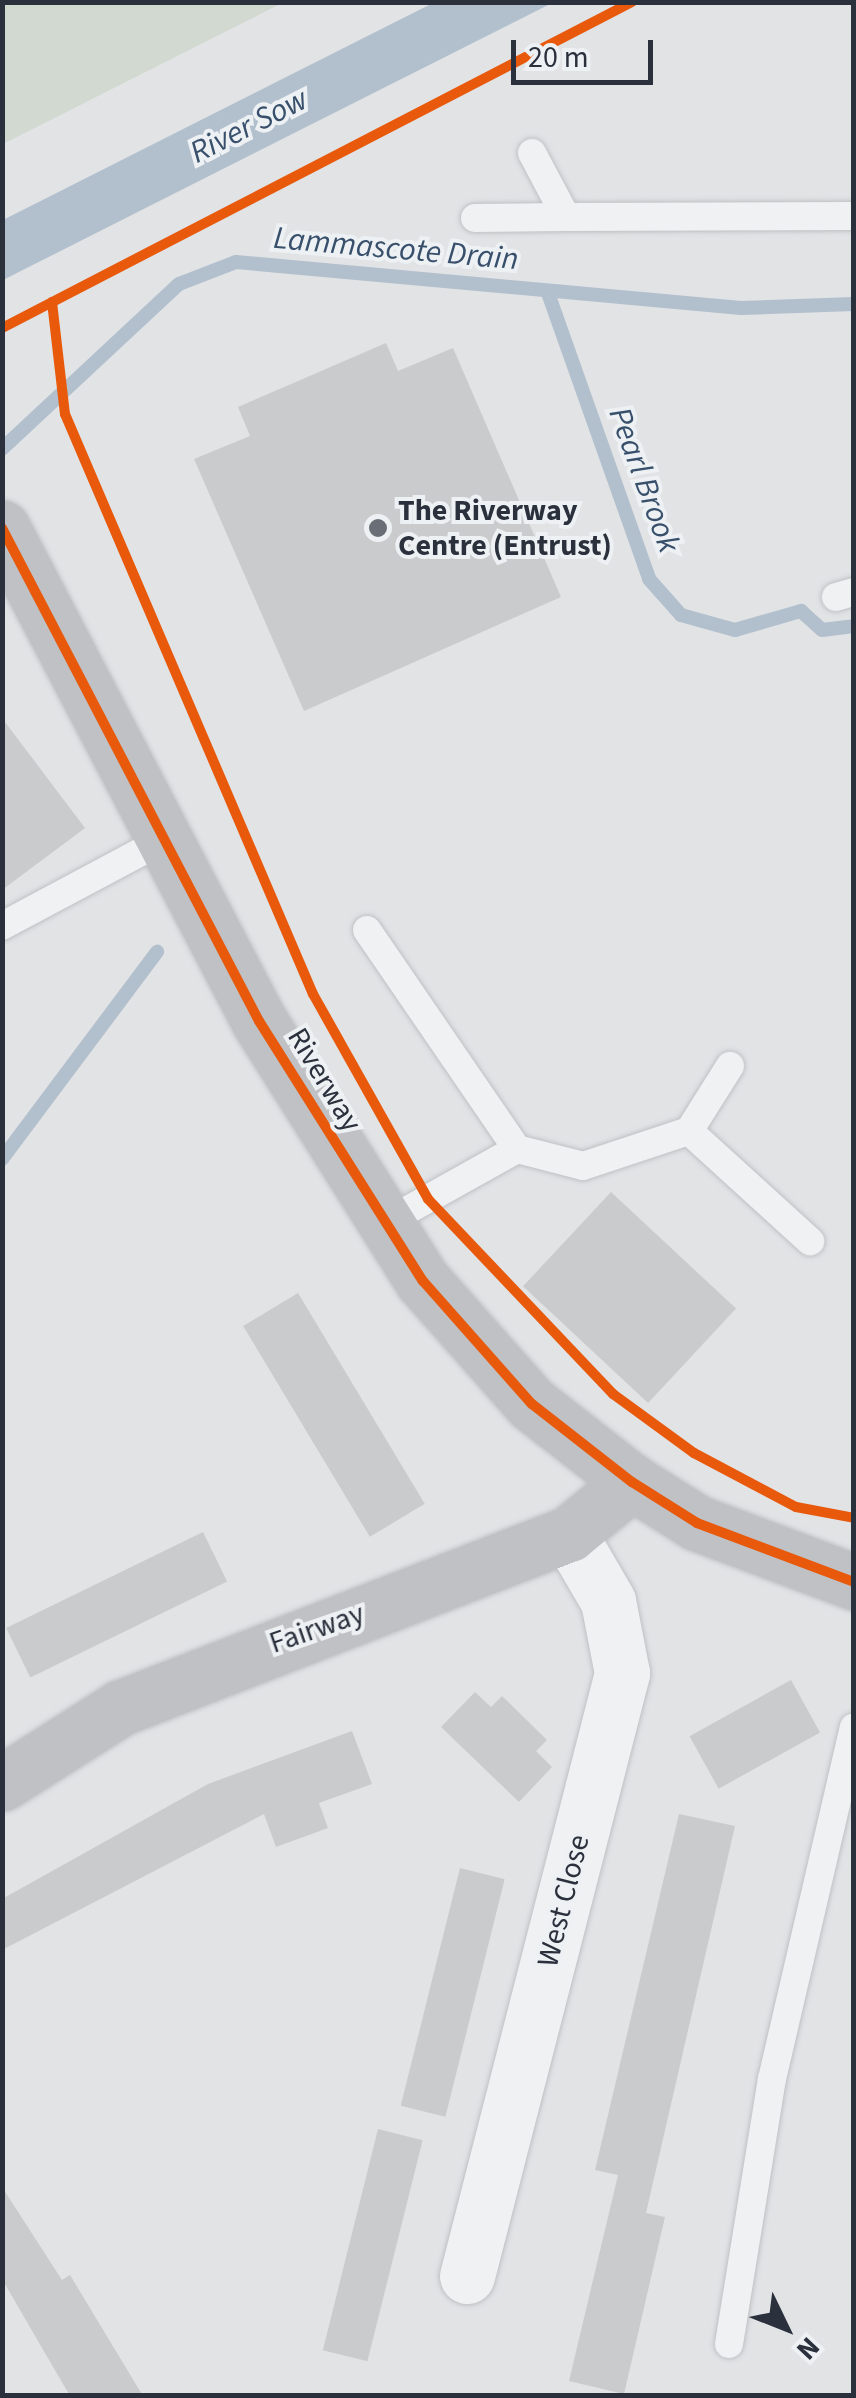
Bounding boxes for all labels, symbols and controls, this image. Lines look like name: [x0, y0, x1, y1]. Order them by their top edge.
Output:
scale bar: [516, 20, 658, 82]
text: 20 m: [528, 36, 589, 79]
water label: River Sow: [184, 80, 314, 172]
water label: Lammascote Drain: [272, 219, 520, 279]
water label: Pearl Brook: [600, 402, 688, 558]
place label: The Riverway Centre (Entrust): [398, 493, 612, 564]
marker: The Riverway Centre (Entrust): [367, 517, 389, 539]
street label: Riverway: [279, 1022, 369, 1138]
street label: Fairway: [265, 1596, 369, 1662]
street label: West Close: [530, 1831, 598, 1971]
north arrow: [736, 2278, 836, 2378]
text: N: [787, 2328, 829, 2369]

